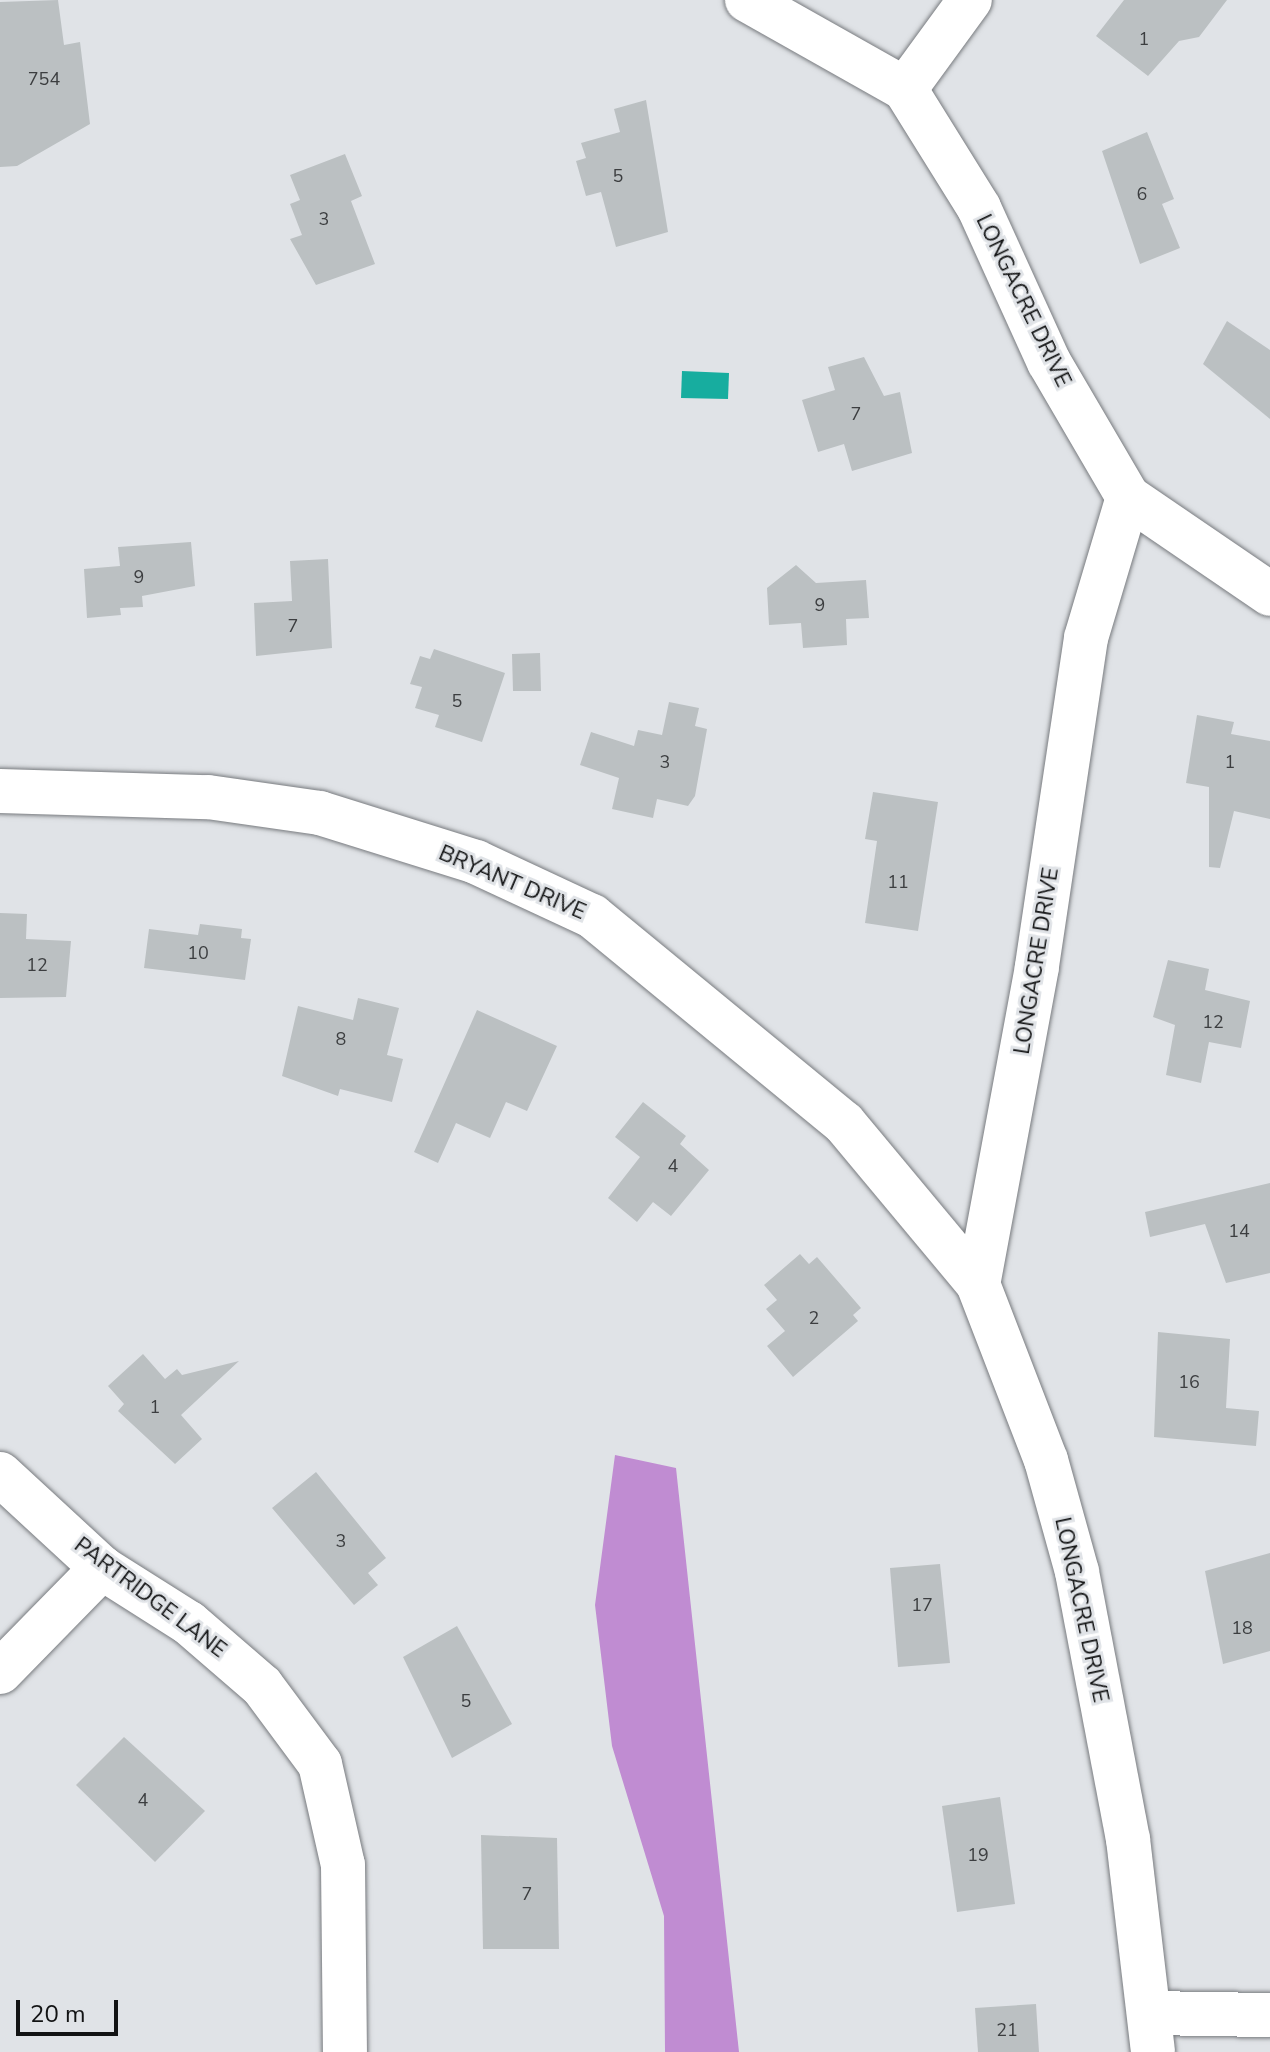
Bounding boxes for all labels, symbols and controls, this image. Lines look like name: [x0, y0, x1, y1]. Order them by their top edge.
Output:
house number: 1: [1139, 28, 1149, 50]
house number: 754: [28, 68, 60, 90]
house number: 5: [613, 165, 623, 187]
house number: 6: [1137, 183, 1147, 205]
house number: 3: [319, 208, 329, 230]
street label: LONGACRE DRIVE: [970, 210, 1076, 392]
house number: 7: [851, 403, 861, 425]
house number: 9: [134, 566, 144, 588]
house number: 9: [815, 594, 825, 616]
house number: 7: [288, 615, 298, 637]
house number: 5: [452, 690, 462, 712]
house number: 3: [660, 751, 670, 773]
house number: 1: [1225, 751, 1235, 773]
street label: BRYANT DRIVE: [435, 840, 589, 926]
street label: LONGACRE DRIVE: [1009, 866, 1065, 1056]
house number: 11: [887, 871, 909, 893]
house number: 10: [187, 942, 209, 964]
house number: 12: [26, 954, 48, 976]
house number: 12: [1202, 1011, 1224, 1033]
house number: 8: [336, 1028, 346, 1050]
house number: 4: [668, 1155, 678, 1177]
house number: 14: [1228, 1220, 1250, 1242]
house number: 2: [809, 1307, 819, 1329]
house number: 16: [1178, 1371, 1200, 1393]
house number: 1: [150, 1396, 160, 1418]
street label: LONGACRE DRIVE: [1048, 1515, 1114, 1705]
house number: 3: [336, 1530, 346, 1552]
street label: PARTRIDGE LANE: [69, 1532, 231, 1664]
house number: 17: [911, 1594, 933, 1616]
house number: 18: [1231, 1617, 1253, 1639]
house number: 5: [461, 1690, 471, 1712]
house number: 4: [138, 1789, 148, 1811]
house number: 19: [967, 1844, 989, 1866]
house number: 7: [522, 1883, 532, 1905]
scale bar: [20, 1984, 122, 2034]
text: 20 m: [30, 1998, 86, 2030]
house number: 21: [996, 2019, 1018, 2041]

